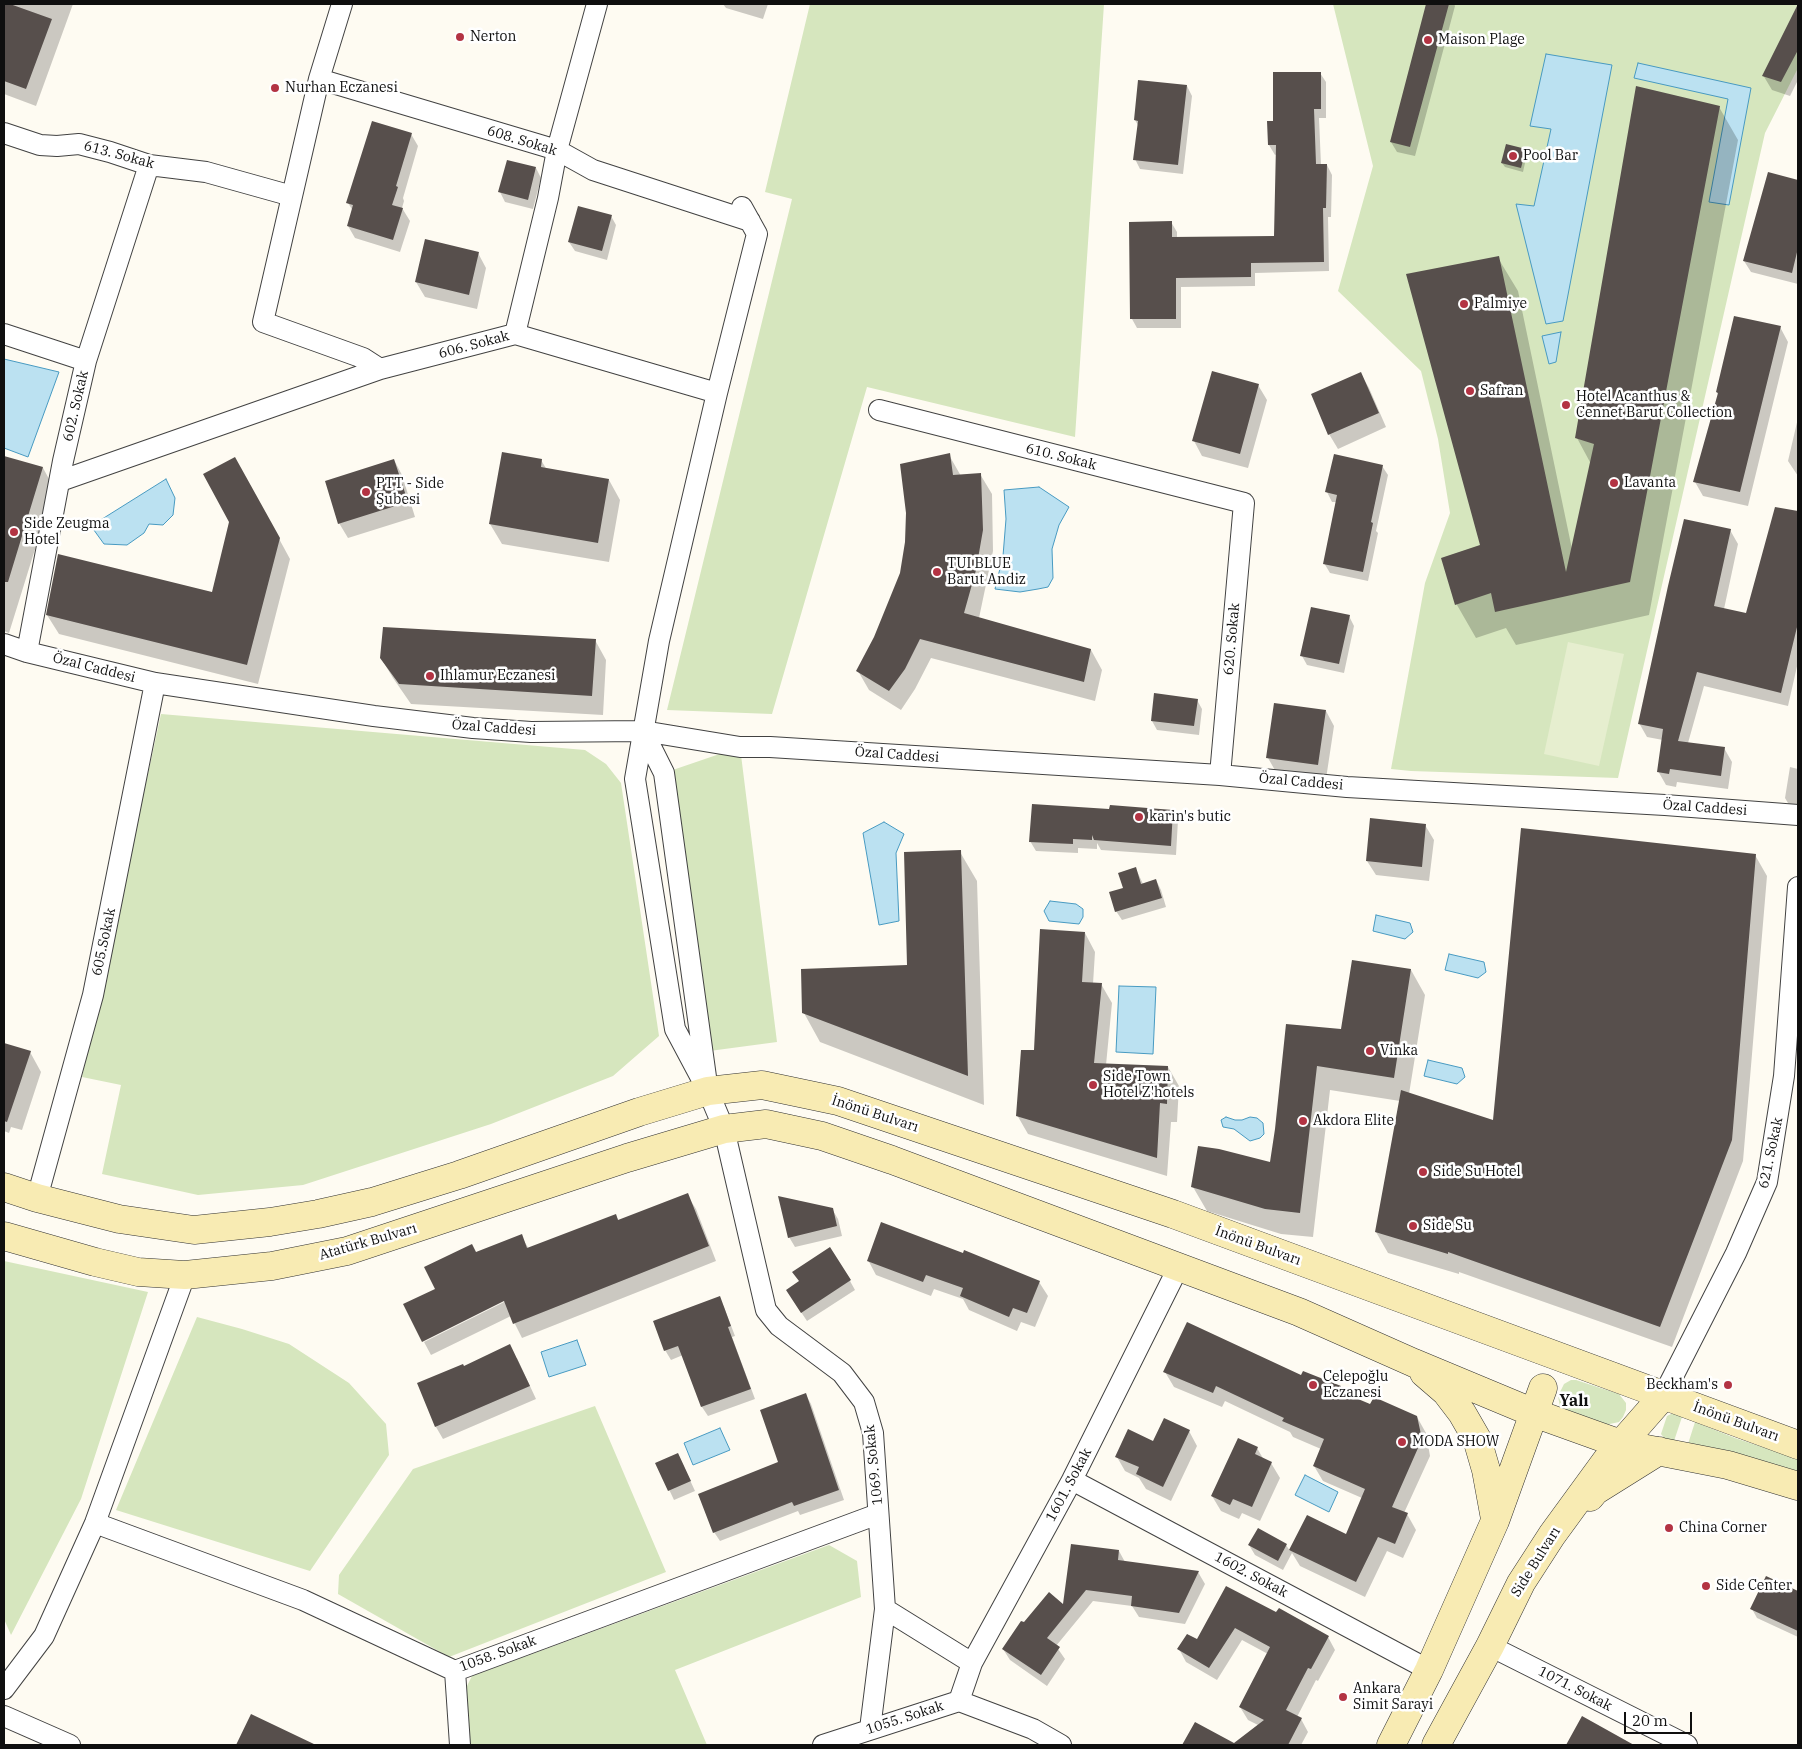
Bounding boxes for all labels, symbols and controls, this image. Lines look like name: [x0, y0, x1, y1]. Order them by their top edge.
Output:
place label: Nerton: [470, 29, 516, 45]
marker: Nerton: [454, 31, 466, 43]
place label: Maison Plage: [1438, 32, 1525, 48]
marker: Maison Plage: [1422, 34, 1434, 46]
place label: Nurhan Eczanesi: [285, 80, 398, 96]
marker: Nurhan Eczanesi: [269, 82, 281, 94]
street label: 608. Sokak: [485, 122, 559, 160]
street label: 613. Sokak: [82, 138, 156, 172]
place label: Pool Bar: [1523, 148, 1578, 164]
marker: Pool Bar: [1507, 150, 1519, 162]
place label: Palmiye: [1474, 296, 1527, 312]
marker: Palmiye: [1458, 298, 1470, 310]
street label: 606. Sokak: [437, 328, 511, 362]
street label: 602. Sokak: [60, 369, 92, 443]
place label: Safran: [1480, 383, 1523, 399]
marker: Safran: [1464, 385, 1476, 397]
place label: Hotel Acanthus & Cennet Barut Collection: [1576, 389, 1733, 422]
marker: Hotel Acanthus & Cennet Barut Collection: [1560, 399, 1572, 411]
street label: 610. Sokak: [1024, 440, 1098, 474]
place label: Lavanta: [1624, 475, 1676, 491]
place label: PTT - Side Şubesi: [376, 476, 444, 508]
marker: Lavanta: [1608, 477, 1620, 489]
marker: PTT - Side Şubesi: [360, 486, 372, 498]
place label: Side Zeugma Hotel: [24, 516, 110, 548]
marker: Side Zeugma Hotel: [8, 526, 20, 538]
place label: TUI BLUE Barut Andiz: [947, 556, 1026, 588]
marker: TUI BLUE Barut Andiz: [931, 566, 943, 578]
street label: 620. Sokak: [1220, 602, 1244, 676]
street label: Özal Caddesi: [51, 650, 137, 686]
place label: Ihlamur Eczanesi: [440, 668, 555, 684]
marker: Ihlamur Eczanesi: [424, 670, 436, 682]
street label: Özal Caddesi: [451, 717, 537, 739]
street label: Özal Caddesi: [854, 744, 940, 766]
street label: Özal Caddesi: [1258, 770, 1344, 794]
street label: Özal Caddesi: [1662, 797, 1748, 819]
place label: karin's butic: [1149, 809, 1231, 825]
marker: karin's butic: [1133, 811, 1145, 823]
street label: 605.Sokak: [89, 906, 119, 978]
place label: Vinka: [1380, 1043, 1418, 1059]
marker: Vinka: [1364, 1045, 1376, 1057]
place label: Side Town Hotel Z'hotels: [1103, 1069, 1194, 1102]
marker: Side Town Hotel Z'hotels: [1087, 1079, 1099, 1091]
street label: İnönü Bulvarı: [830, 1092, 920, 1136]
place label: Akdora Elite: [1313, 1113, 1394, 1129]
marker: Akdora Elite: [1297, 1115, 1309, 1127]
street label: 621. Sokak: [1755, 1116, 1787, 1190]
place label: Side Su Hotel: [1433, 1164, 1521, 1180]
marker: Side Su Hotel: [1417, 1166, 1429, 1178]
place label: Side Su: [1423, 1218, 1472, 1234]
street label: Atatürk Bulvarı: [317, 1220, 419, 1264]
marker: Side Su: [1407, 1220, 1419, 1232]
street label: İnönü Bulvarı: [1213, 1223, 1303, 1269]
place label: Celepoğlu Eczanesi: [1323, 1369, 1388, 1401]
place label: Beckham's: [1646, 1377, 1718, 1393]
marker: Celepoğlu Eczanesi: [1307, 1379, 1319, 1391]
marker: Beckham's: [1722, 1379, 1734, 1391]
district label: Yalı: [1559, 1391, 1589, 1411]
street label: İnönü Bulvarı: [1691, 1399, 1781, 1445]
street label: 1069. Sokak: [861, 1424, 887, 1506]
place label: MODA SHOW: [1412, 1434, 1499, 1450]
marker: MODA SHOW: [1396, 1436, 1408, 1448]
street label: 1601. Sokak: [1043, 1445, 1095, 1525]
place label: China Corner: [1679, 1520, 1767, 1536]
marker: China Corner: [1663, 1522, 1675, 1534]
street label: Side Bulvarı: [1508, 1524, 1564, 1600]
street label: 1602. Sokak: [1211, 1549, 1291, 1601]
place label: Side Center: [1716, 1578, 1792, 1594]
marker: Side Center: [1700, 1580, 1712, 1592]
street label: 1058. Sokak: [457, 1632, 539, 1676]
street label: 1071. Sokak: [1535, 1663, 1615, 1715]
place label: Ankara Simit Sarayi: [1353, 1681, 1433, 1714]
marker: Ankara Simit Sarayi: [1337, 1691, 1349, 1703]
street label: 1055. Sokak: [864, 1698, 946, 1738]
scale bar: [1627, 1702, 1694, 1734]
text: 20 m: [1632, 1711, 1668, 1730]

